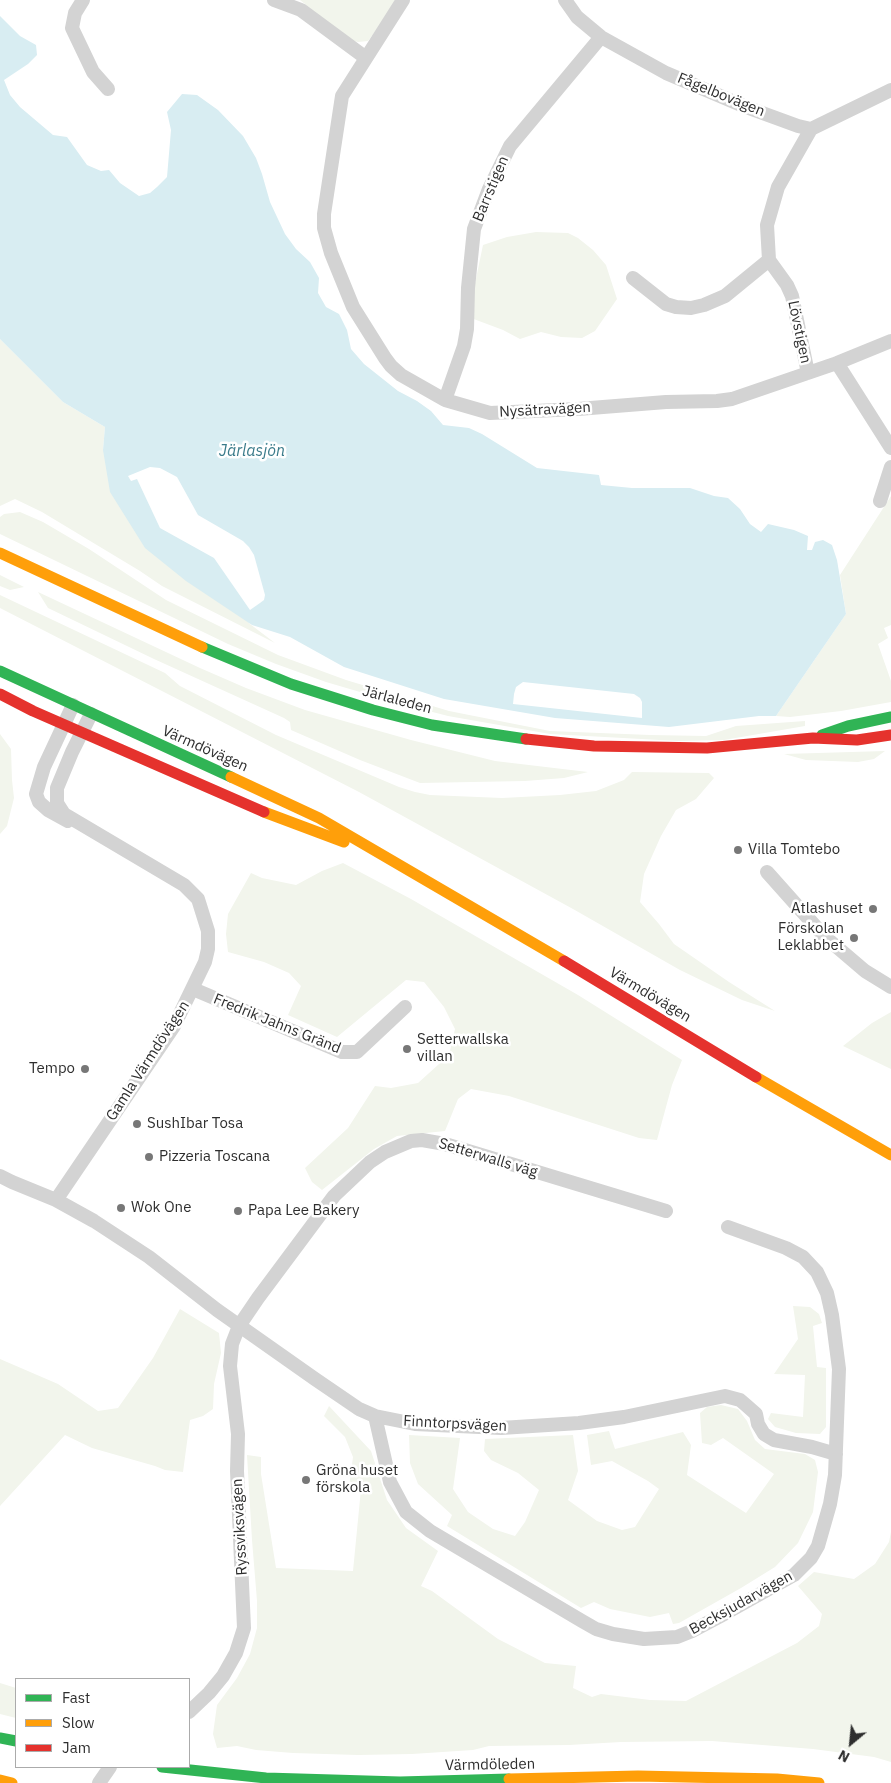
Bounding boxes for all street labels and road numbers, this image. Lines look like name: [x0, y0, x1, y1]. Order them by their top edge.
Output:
street label: Fågelbovägen: [675, 69, 767, 121]
street label: Barrstigen: [469, 153, 513, 225]
street label: Lövstigen: [784, 299, 814, 365]
street label: Nysätravägen: [499, 399, 591, 421]
street label: Järlaleden: [360, 682, 434, 718]
street label: Värmdövägen: [159, 722, 251, 776]
street label: Värmdövägen: [606, 964, 694, 1026]
street label: Fredrik Jahns Gränd: [211, 990, 343, 1058]
street label: Gamla Värmdövägen: [103, 998, 193, 1124]
street label: Setterwalls väg: [436, 1134, 540, 1182]
street label: Finntorpsvägen: [403, 1412, 507, 1436]
street label: Ryssviksvägen: [228, 1478, 252, 1576]
street label: Becksjudarvägen: [686, 1567, 796, 1639]
street label: Värmdöleden: [445, 1755, 535, 1775]

